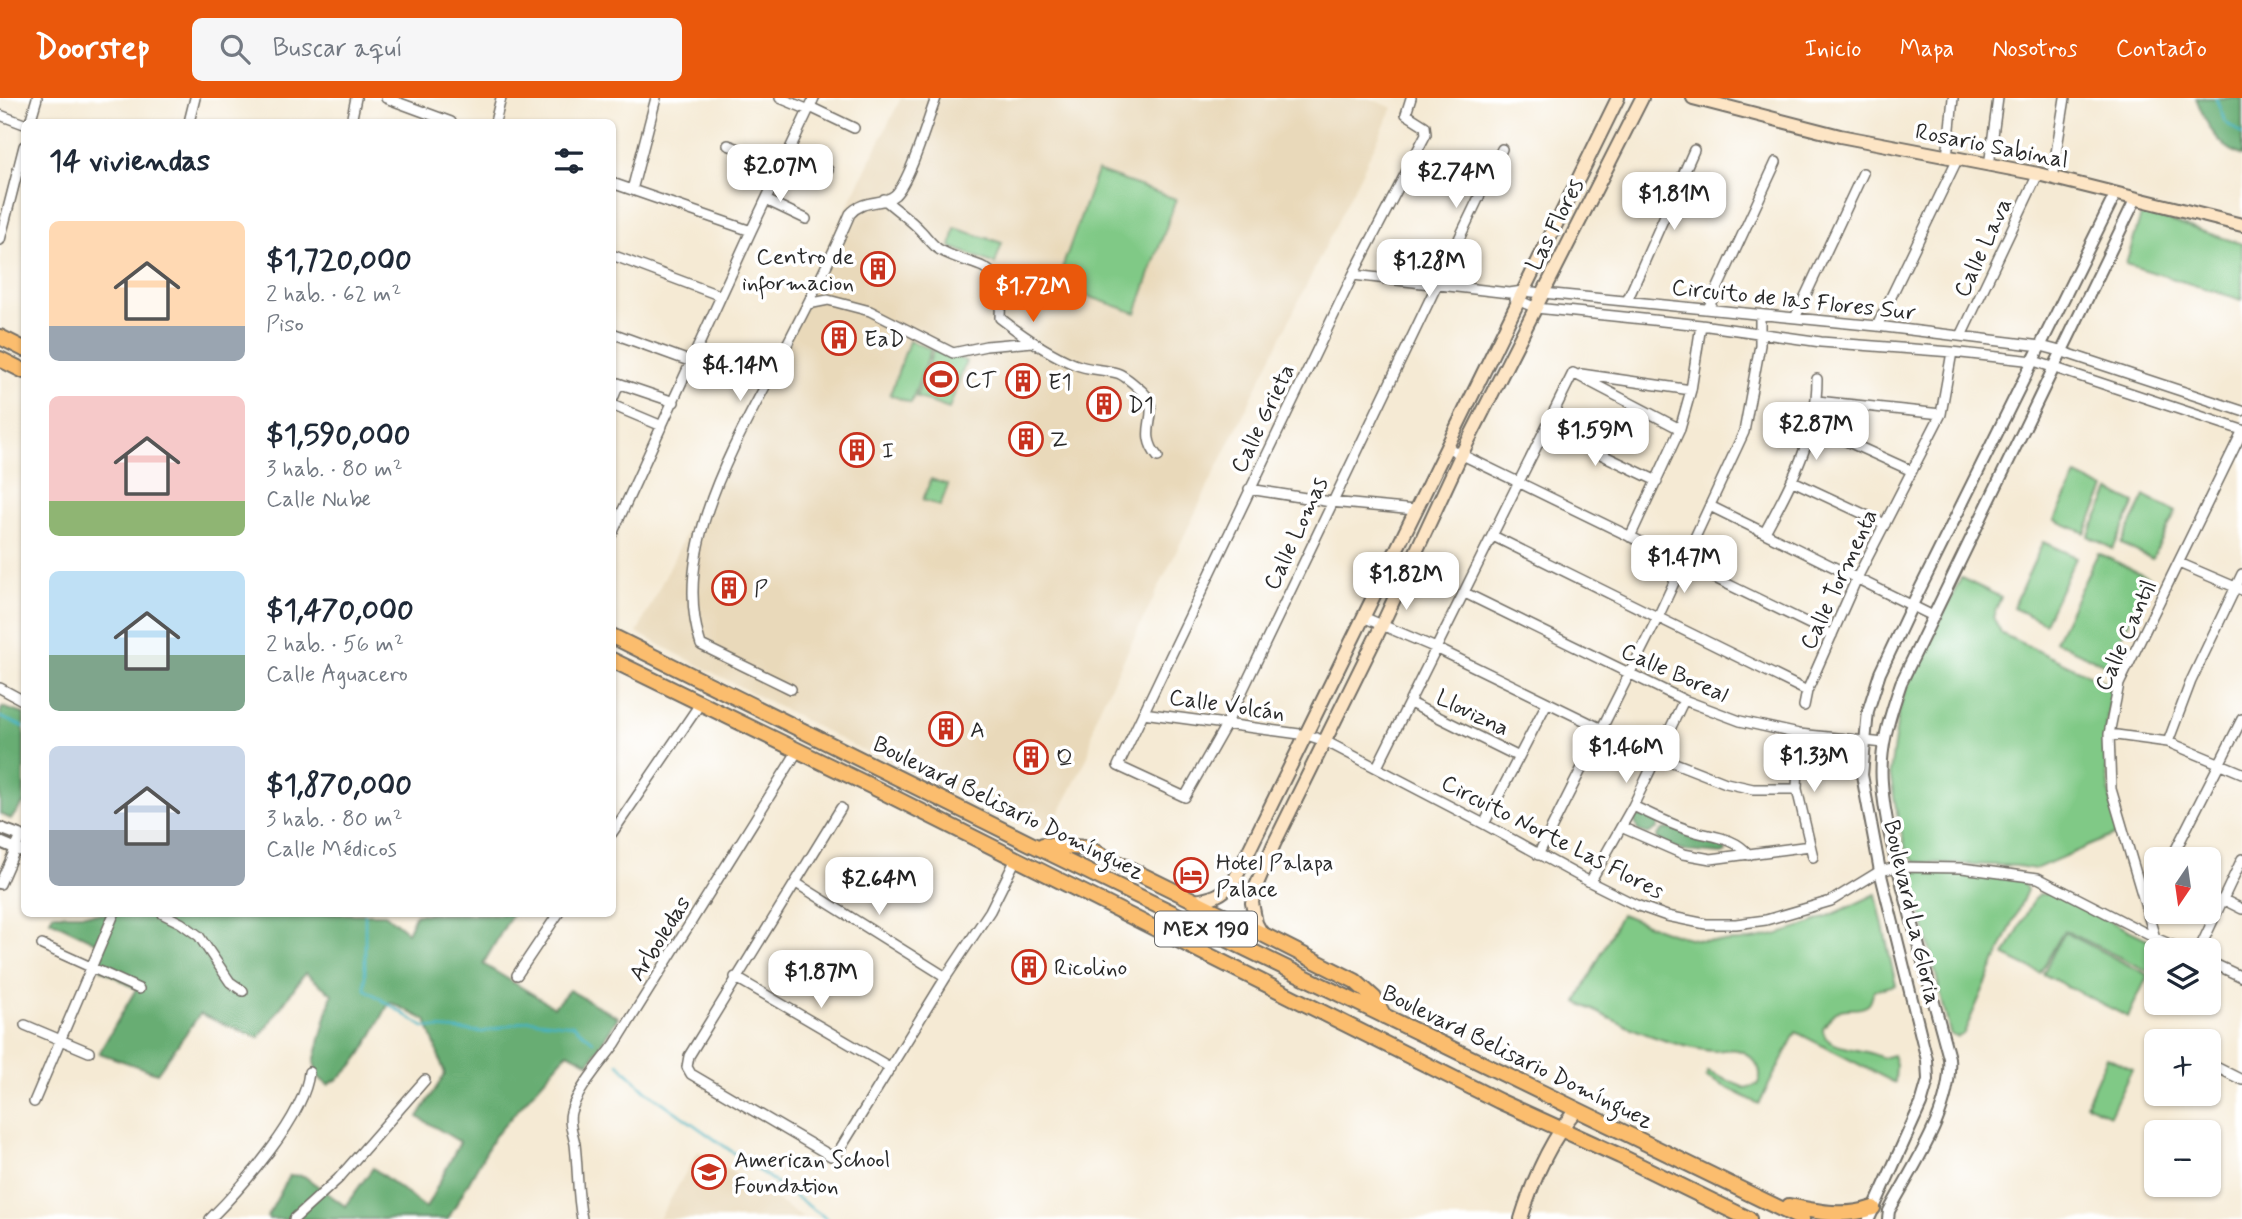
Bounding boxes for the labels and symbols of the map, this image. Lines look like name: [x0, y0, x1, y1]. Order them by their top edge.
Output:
street label: Rosario Sabinal: [1913, 117, 2071, 176]
pin: $2.07M: [723, 144, 837, 204]
pin: $2.74M: [1399, 150, 1513, 210]
pin: $1.81M: [1617, 172, 1731, 232]
street label: Las Flores: [1520, 174, 1592, 276]
street label: Calle Lava: [1948, 193, 2020, 303]
pin: $1.28M: [1372, 240, 1486, 299]
place label: Centro de informacion: [742, 243, 854, 300]
building icon: Centro de informacion: [859, 250, 897, 288]
pin: $1.72M: [976, 264, 1090, 324]
street label: Circuito de las Flores Sur: [1670, 273, 1918, 329]
building icon: EaD: [820, 319, 858, 357]
place label: EaD: [864, 325, 905, 355]
pin: $4.14M: [683, 344, 797, 403]
street label: Calle Grieta: [1225, 359, 1303, 478]
sports icon: CT: [922, 360, 960, 398]
building icon: E1: [1004, 362, 1042, 400]
place label: CT: [965, 366, 997, 396]
place label: E1: [1048, 368, 1072, 398]
building icon: D1: [1085, 385, 1123, 423]
place label: D1: [1128, 391, 1154, 421]
pin: $2.87M: [1759, 402, 1873, 462]
pin: $1.59M: [1538, 408, 1652, 468]
building icon: Z: [1007, 420, 1045, 458]
place label: Z: [1050, 426, 1067, 456]
building icon: I: [838, 431, 876, 469]
place label: I: [882, 437, 894, 467]
street label: Calle Lomas: [1258, 472, 1336, 595]
street label: Calle Tormenta: [1794, 505, 1886, 655]
pin: $1.47M: [1627, 536, 1741, 595]
pin: $1.82M: [1349, 552, 1463, 612]
building icon: P: [710, 569, 748, 607]
place label: P: [754, 575, 768, 605]
street label: Calle Cantil: [2089, 575, 2165, 696]
street label: Calle Boreal: [1616, 637, 1733, 711]
street label: Calle Volcán: [1167, 683, 1287, 729]
street label: Llovizna: [1431, 683, 1514, 744]
building icon: A: [927, 710, 965, 748]
place label: A: [970, 716, 985, 746]
pin: $1.46M: [1569, 726, 1683, 785]
street label: Boulevard Belisario Domínguez: [867, 730, 1149, 889]
pin: $1.33M: [1757, 734, 1871, 794]
building icon: Q: [1012, 738, 1050, 776]
place label: Q: [1056, 744, 1073, 774]
street label: Circuito Norte Las Flores: [1436, 769, 1669, 907]
street label: Boulevard La Gloria: [1875, 817, 1947, 1008]
north arrow: [2144, 847, 2221, 924]
place label: Hotel Palapa Palace: [1216, 849, 1333, 905]
hotel icon: Hotel Palapa Palace: [1172, 856, 1210, 894]
pin: $2.64M: [822, 858, 936, 917]
street label: Arboledas: [623, 891, 699, 987]
road number: MEX 190: [1155, 912, 1257, 946]
building icon: Ricolino: [1010, 948, 1048, 986]
pin: $1.87M: [764, 950, 878, 1010]
place label: Ricolino: [1054, 954, 1127, 984]
street label: Boulevard Belisario Domínguez: [1376, 979, 1658, 1138]
place label: American School Foundation: [734, 1146, 890, 1202]
school or university icon: American School Foundation: [690, 1153, 728, 1191]

